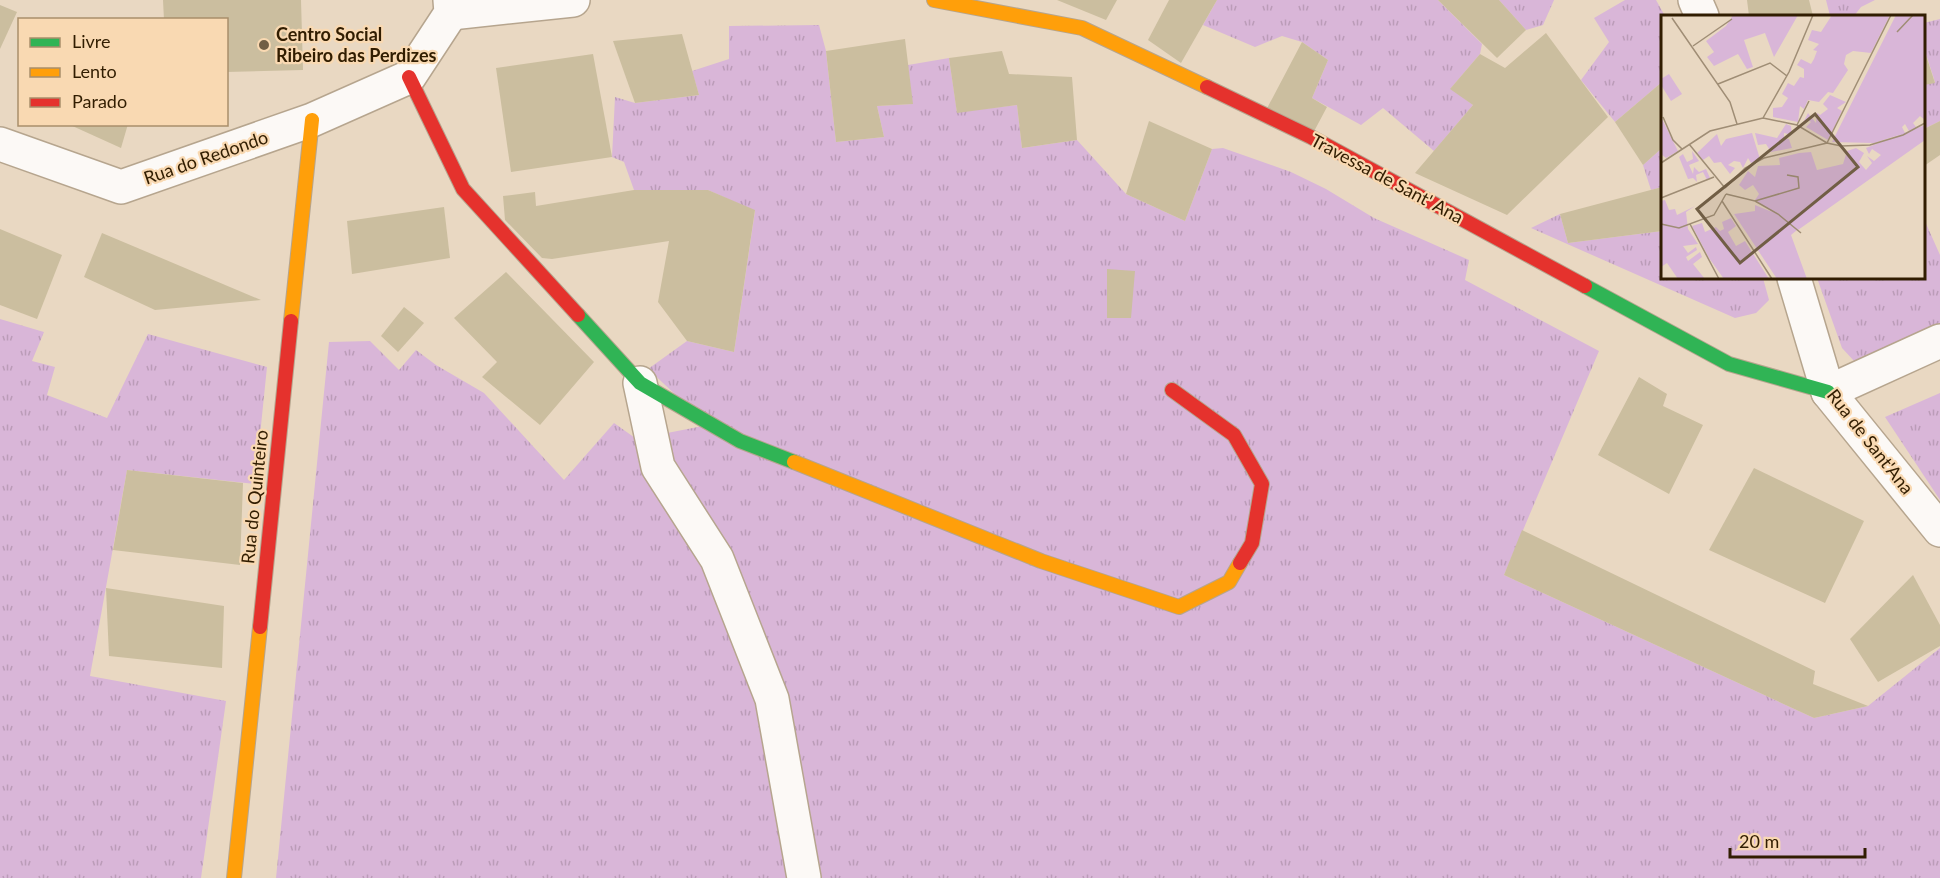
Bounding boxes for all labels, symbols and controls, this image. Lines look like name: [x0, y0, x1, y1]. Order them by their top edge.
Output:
inset map: [1661, 15, 1925, 279]
legend: [18, 18, 228, 126]
place label: Centro Social Ribeiro das Perdizes: [276, 23, 437, 66]
text: Livre: [72, 30, 111, 52]
marker: Centro Social Ribeiro das Perdizes: [257, 38, 271, 52]
text: Lento: [72, 60, 117, 82]
text: Parado: [72, 90, 127, 112]
street label: Rua do Redondo: [141, 125, 271, 189]
street label: Travessa de Sant' Ana: [1307, 129, 1467, 228]
street label: Rua de Sant'Ana: [1823, 384, 1919, 498]
street label: Rua do Quinteiro: [236, 429, 272, 565]
scale bar: [1730, 821, 1865, 859]
text: 20 m: [1739, 830, 1779, 852]

